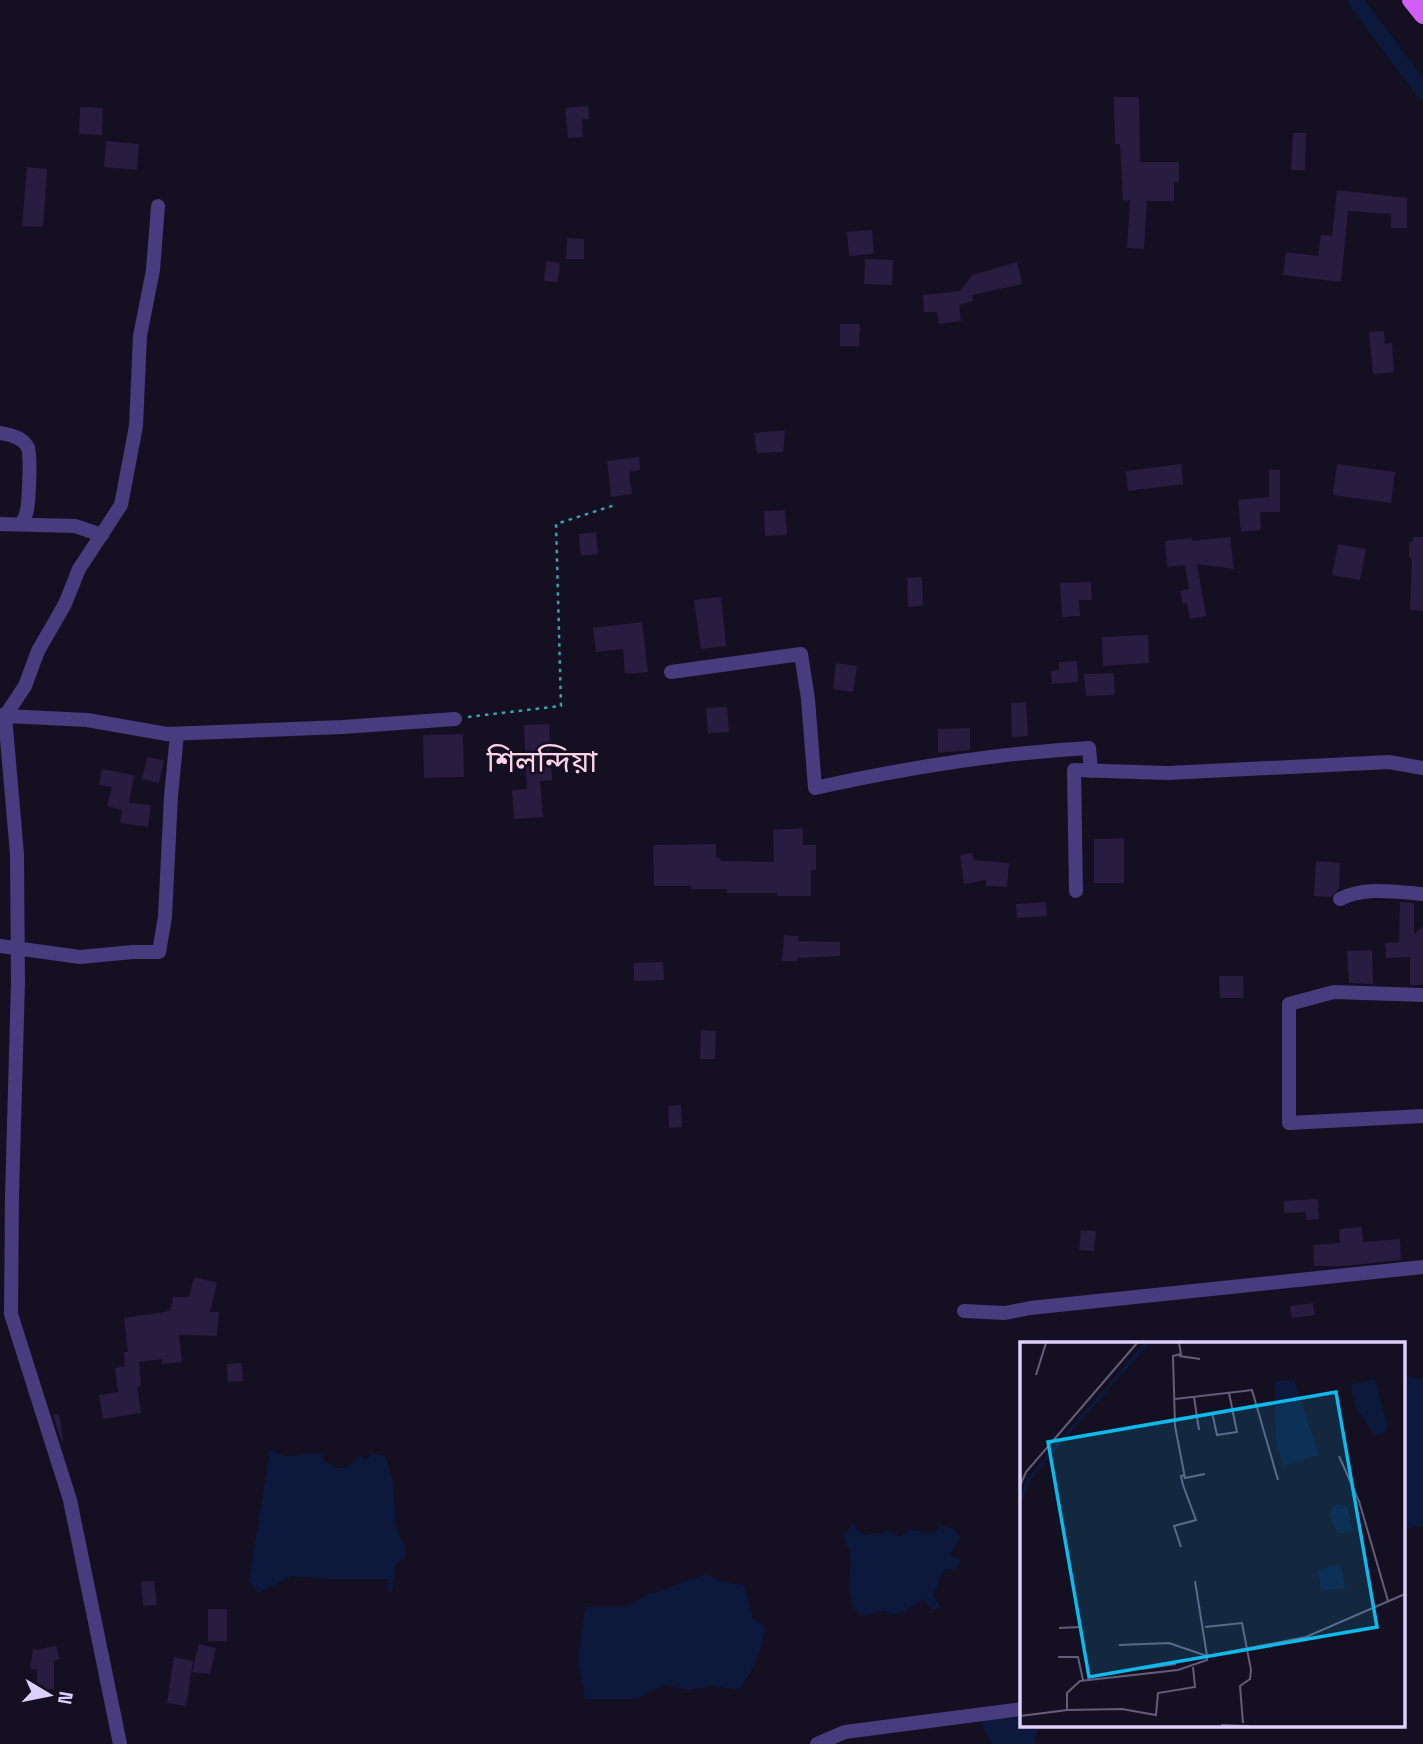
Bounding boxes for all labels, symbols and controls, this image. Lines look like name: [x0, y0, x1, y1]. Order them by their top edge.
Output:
district label: শিলন্দিয়া: [486, 742, 598, 781]
inset map: [1020, 1342, 1406, 1726]
north arrow: [14, 1660, 84, 1730]
text: N: [52, 1689, 79, 1706]

